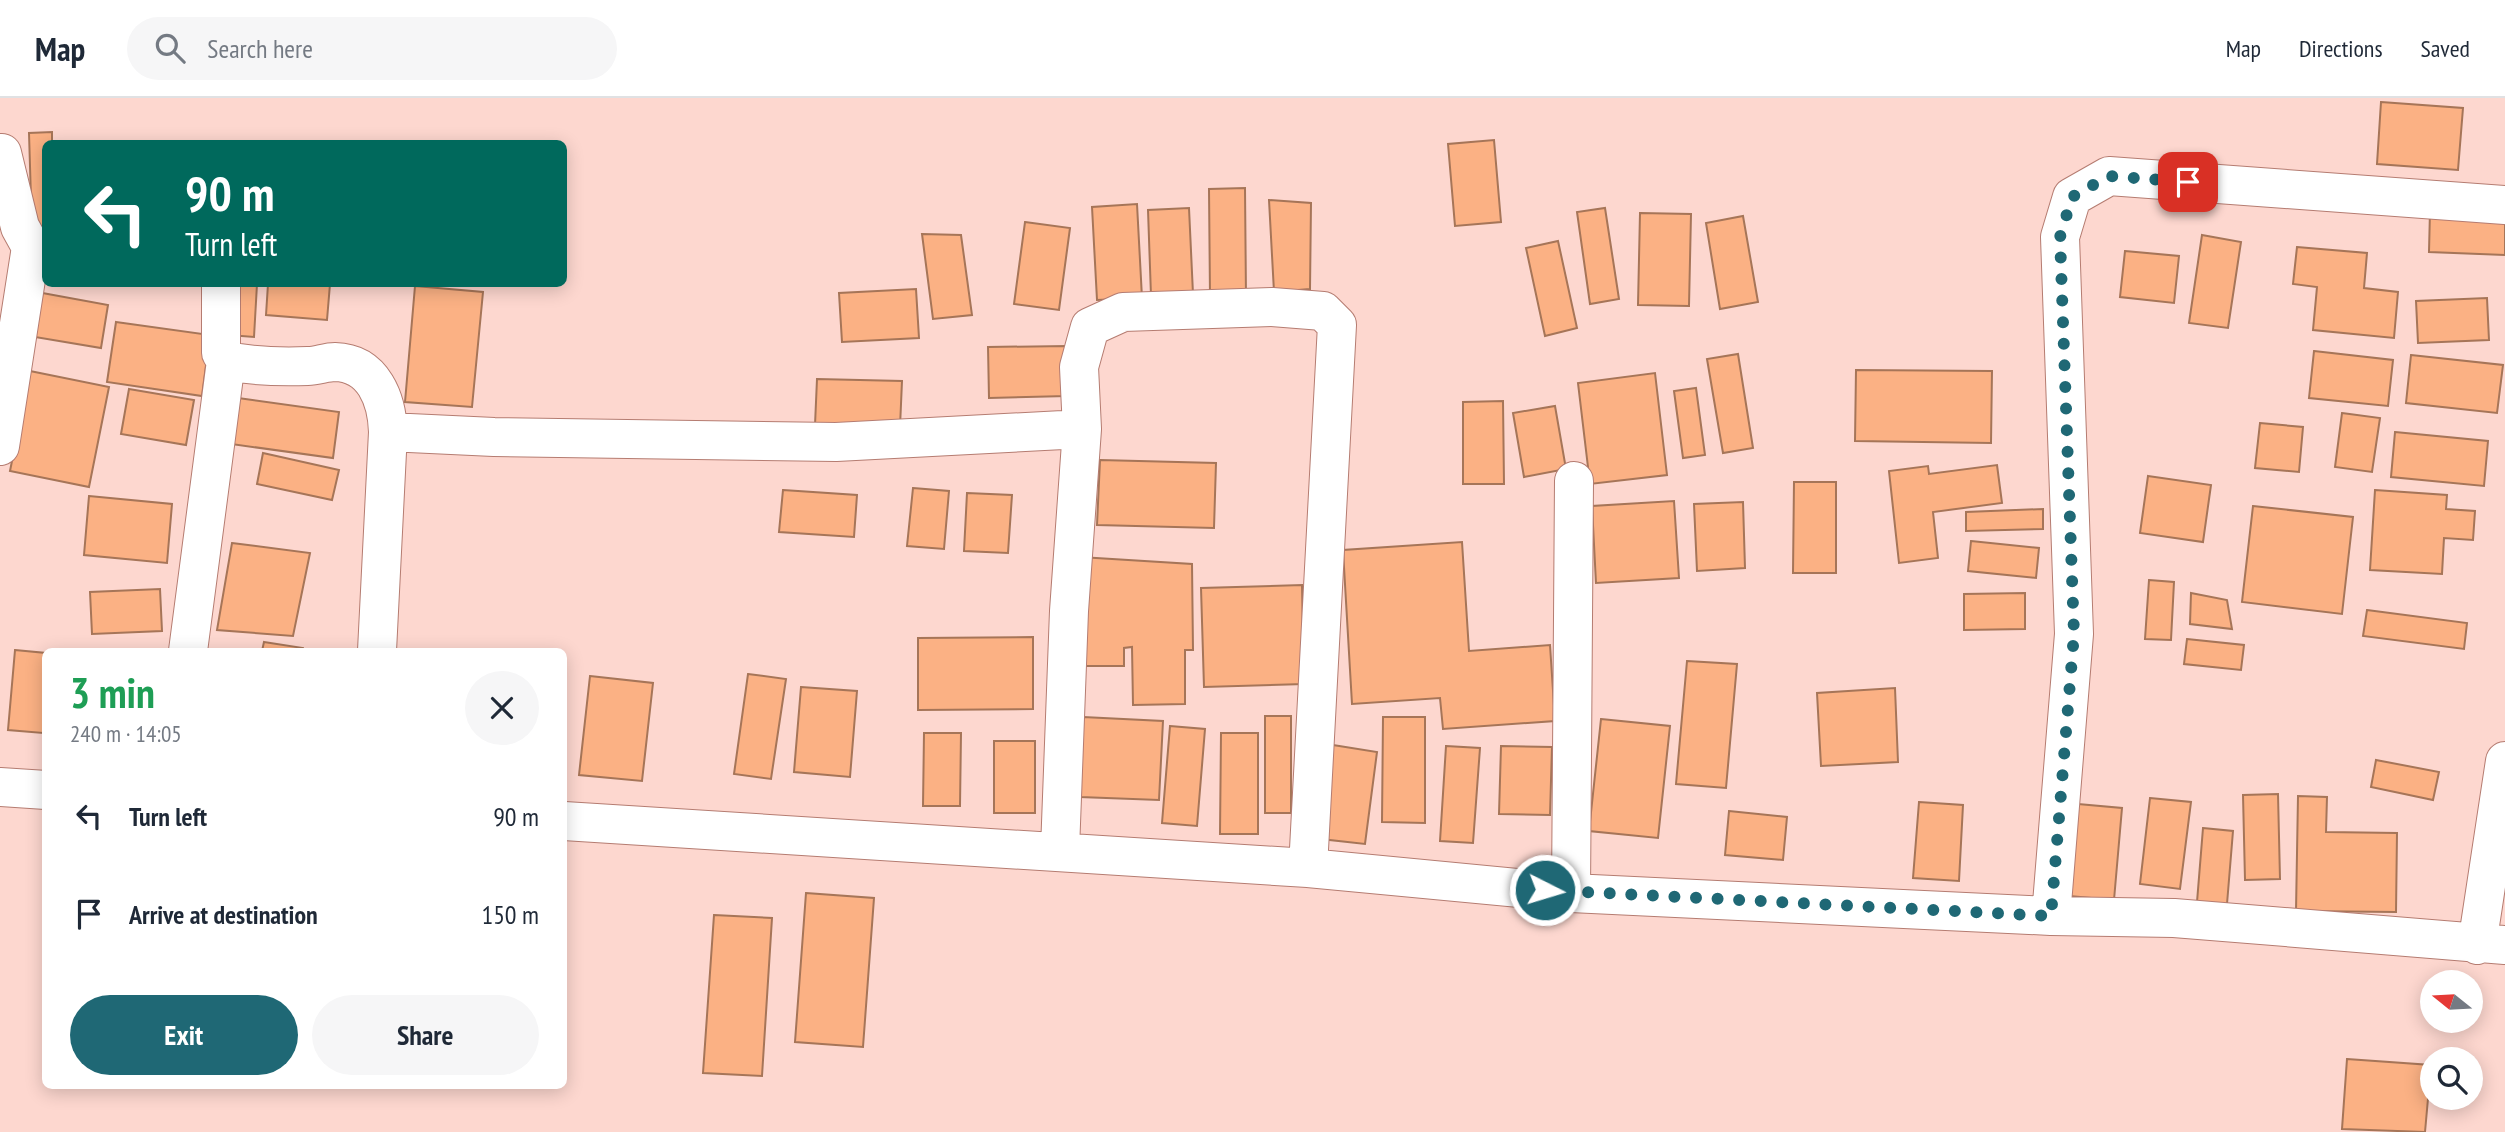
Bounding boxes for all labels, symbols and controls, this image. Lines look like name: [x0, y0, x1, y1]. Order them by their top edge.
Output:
search box: [127, 17, 617, 80]
text: Map: [35, 27, 85, 70]
icon: search: [151, 29, 189, 67]
text: Search here: [207, 32, 313, 65]
text: Map: [2226, 33, 2261, 64]
text: Directions: [2299, 33, 2383, 64]
text: Saved: [2421, 33, 2470, 64]
pin: [2158, 152, 2218, 212]
text: 90 m: [185, 161, 274, 225]
icon: arrive: [2169, 163, 2207, 201]
icon: left: [70, 168, 161, 259]
text: Turn left: [185, 223, 277, 265]
text: 3 min: [70, 665, 155, 720]
button: close: [465, 671, 539, 745]
text: 240 m · 14:05: [70, 719, 182, 748]
icon: left: [70, 797, 108, 835]
text: Turn left: [129, 800, 207, 833]
text: 90 m: [493, 800, 539, 833]
position arrow: [1508, 853, 1582, 927]
icon: arrive: [70, 895, 108, 933]
text: Arrive at destination: [129, 898, 318, 931]
text: 150 m: [481, 898, 539, 931]
north arrow: [2420, 970, 2483, 1032]
map controls: [2420, 970, 2483, 1110]
button: Exit: [70, 995, 298, 1075]
button: Share: [312, 995, 539, 1075]
button: search: [2420, 1047, 2483, 1110]

